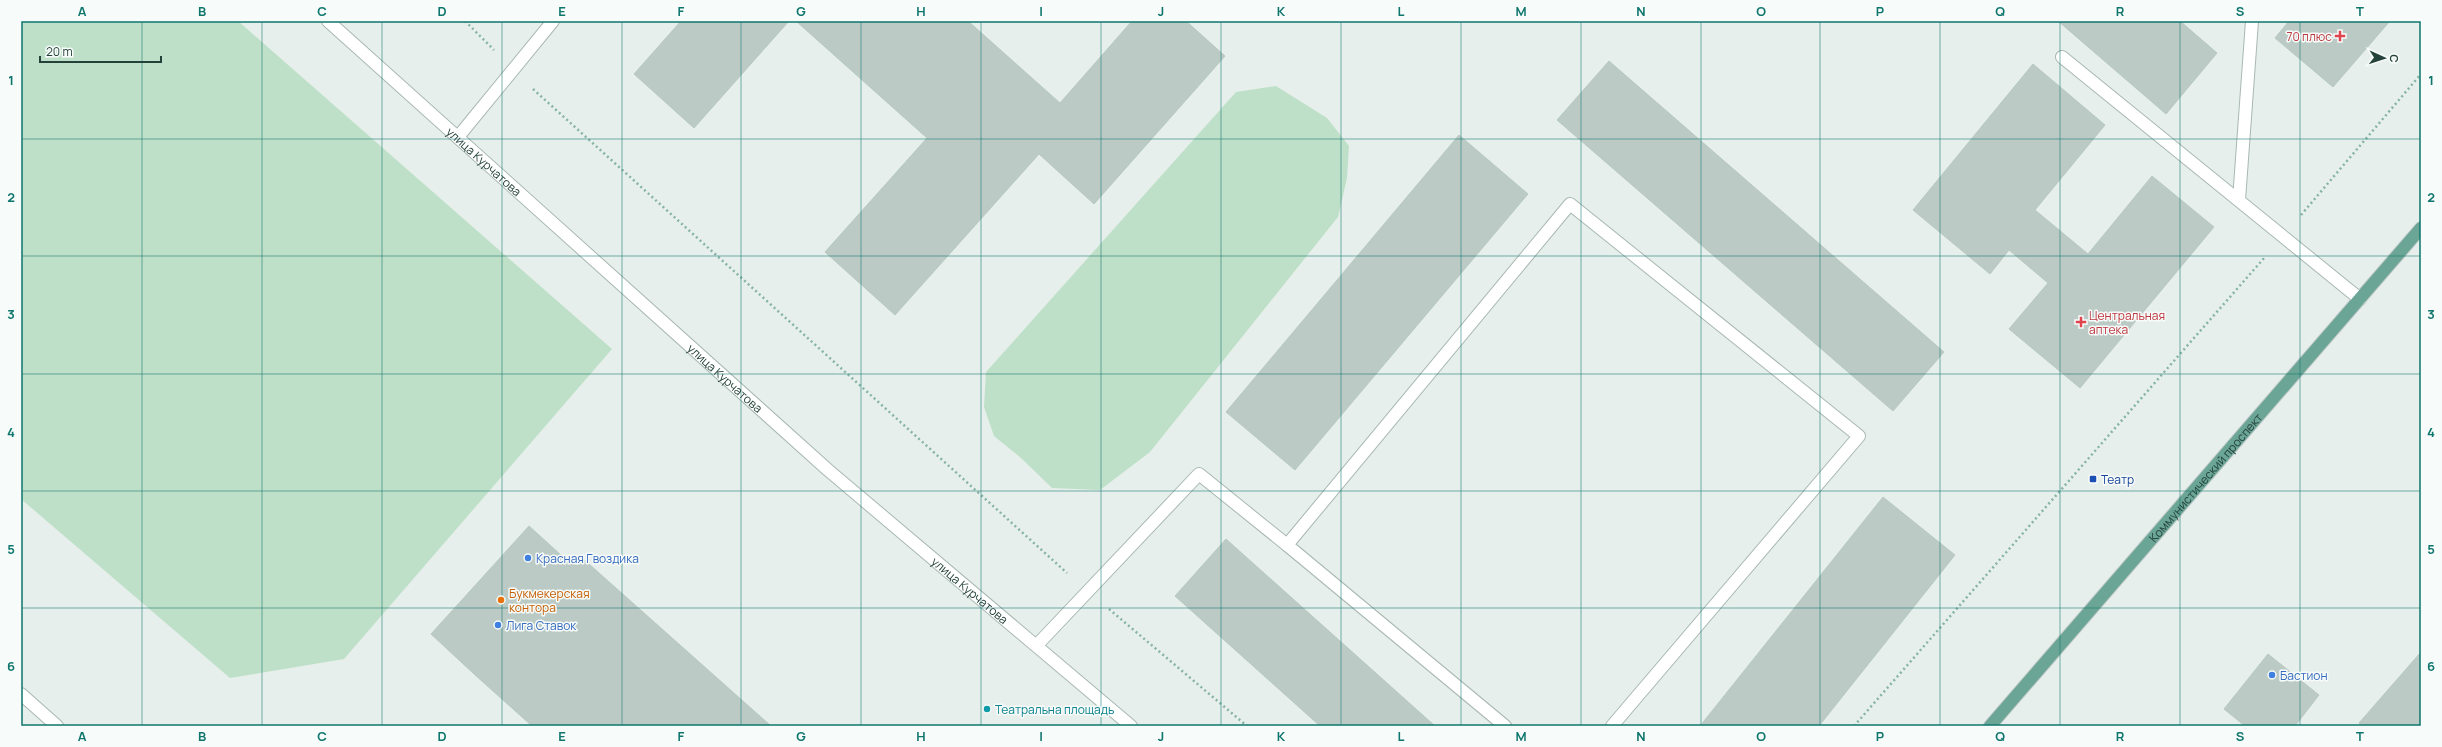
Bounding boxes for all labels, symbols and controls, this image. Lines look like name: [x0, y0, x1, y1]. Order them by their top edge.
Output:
text: A: [78, 2, 87, 20]
text: B: [198, 2, 206, 20]
text: C: [317, 2, 327, 20]
text: D: [437, 2, 447, 20]
text: E: [558, 2, 566, 20]
text: F: [678, 2, 685, 20]
text: G: [796, 2, 806, 20]
text: H: [916, 2, 926, 20]
text: I: [1039, 2, 1043, 20]
text: J: [1158, 2, 1164, 20]
text: K: [1277, 2, 1286, 20]
text: L: [1398, 2, 1405, 20]
text: M: [1515, 2, 1527, 20]
text: N: [1636, 2, 1646, 20]
text: O: [1756, 2, 1766, 20]
text: P: [1876, 2, 1884, 20]
text: Q: [1995, 2, 2005, 20]
text: R: [2116, 2, 2125, 20]
text: S: [2236, 2, 2245, 20]
text: T: [2356, 2, 2364, 20]
place label: 70 плюс: [2286, 28, 2332, 45]
marker: 70 плюс: [2335, 31, 2345, 41]
scale bar: [40, 38, 161, 64]
north arrow: [2364, 38, 2404, 78]
text: 20 m: [46, 43, 73, 60]
text: С: [2387, 54, 2402, 63]
text: 1: [8, 71, 14, 89]
text: 1: [2428, 71, 2434, 89]
street label: улица Курчатова: [443, 123, 526, 200]
text: 2: [7, 188, 15, 206]
text: 2: [2427, 188, 2435, 206]
text: 3: [7, 305, 15, 323]
text: 3: [2427, 305, 2435, 323]
place label: Центральная аптека: [2089, 307, 2165, 338]
marker: Центральная аптека: [2076, 317, 2086, 327]
street label: улица Курчатова: [684, 339, 767, 416]
street label: Коммунистический проспект: [2145, 409, 2266, 545]
text: 4: [7, 423, 15, 441]
text: 4: [2427, 423, 2435, 441]
place label: Театр: [2101, 471, 2134, 488]
marker: Театр: [2088, 474, 2098, 484]
text: 5: [7, 540, 15, 558]
text: 5: [2427, 540, 2435, 558]
place label: Красная Гвоздика: [536, 550, 639, 567]
marker: Красная Гвоздика: [523, 553, 533, 563]
street label: улица Курчатова: [928, 553, 1012, 627]
place label: Букмекерская контора: [509, 585, 590, 616]
marker: Букмекерская контора: [496, 595, 506, 605]
place label: Лига Ставок: [506, 617, 577, 634]
marker: Лига Ставок: [493, 620, 503, 630]
text: 6: [7, 657, 15, 675]
text: 6: [2427, 657, 2435, 675]
place label: Бастион: [2280, 667, 2328, 684]
marker: Бастион: [2267, 670, 2277, 680]
place label: Театральна площадь: [995, 701, 1114, 718]
marker: Театральна площадь: [982, 704, 992, 714]
text: A: [78, 727, 87, 745]
text: B: [198, 727, 206, 745]
text: C: [317, 727, 327, 745]
text: D: [437, 727, 447, 745]
text: E: [558, 727, 566, 745]
text: F: [678, 727, 685, 745]
text: G: [796, 727, 806, 745]
text: H: [916, 727, 926, 745]
text: I: [1039, 727, 1043, 745]
text: J: [1158, 727, 1164, 745]
text: K: [1277, 727, 1286, 745]
text: L: [1398, 727, 1405, 745]
text: M: [1515, 727, 1527, 745]
text: N: [1636, 727, 1646, 745]
text: O: [1756, 727, 1766, 745]
text: P: [1876, 727, 1884, 745]
text: Q: [1995, 727, 2005, 745]
text: R: [2116, 727, 2125, 745]
text: S: [2236, 727, 2245, 745]
text: T: [2356, 727, 2364, 745]

